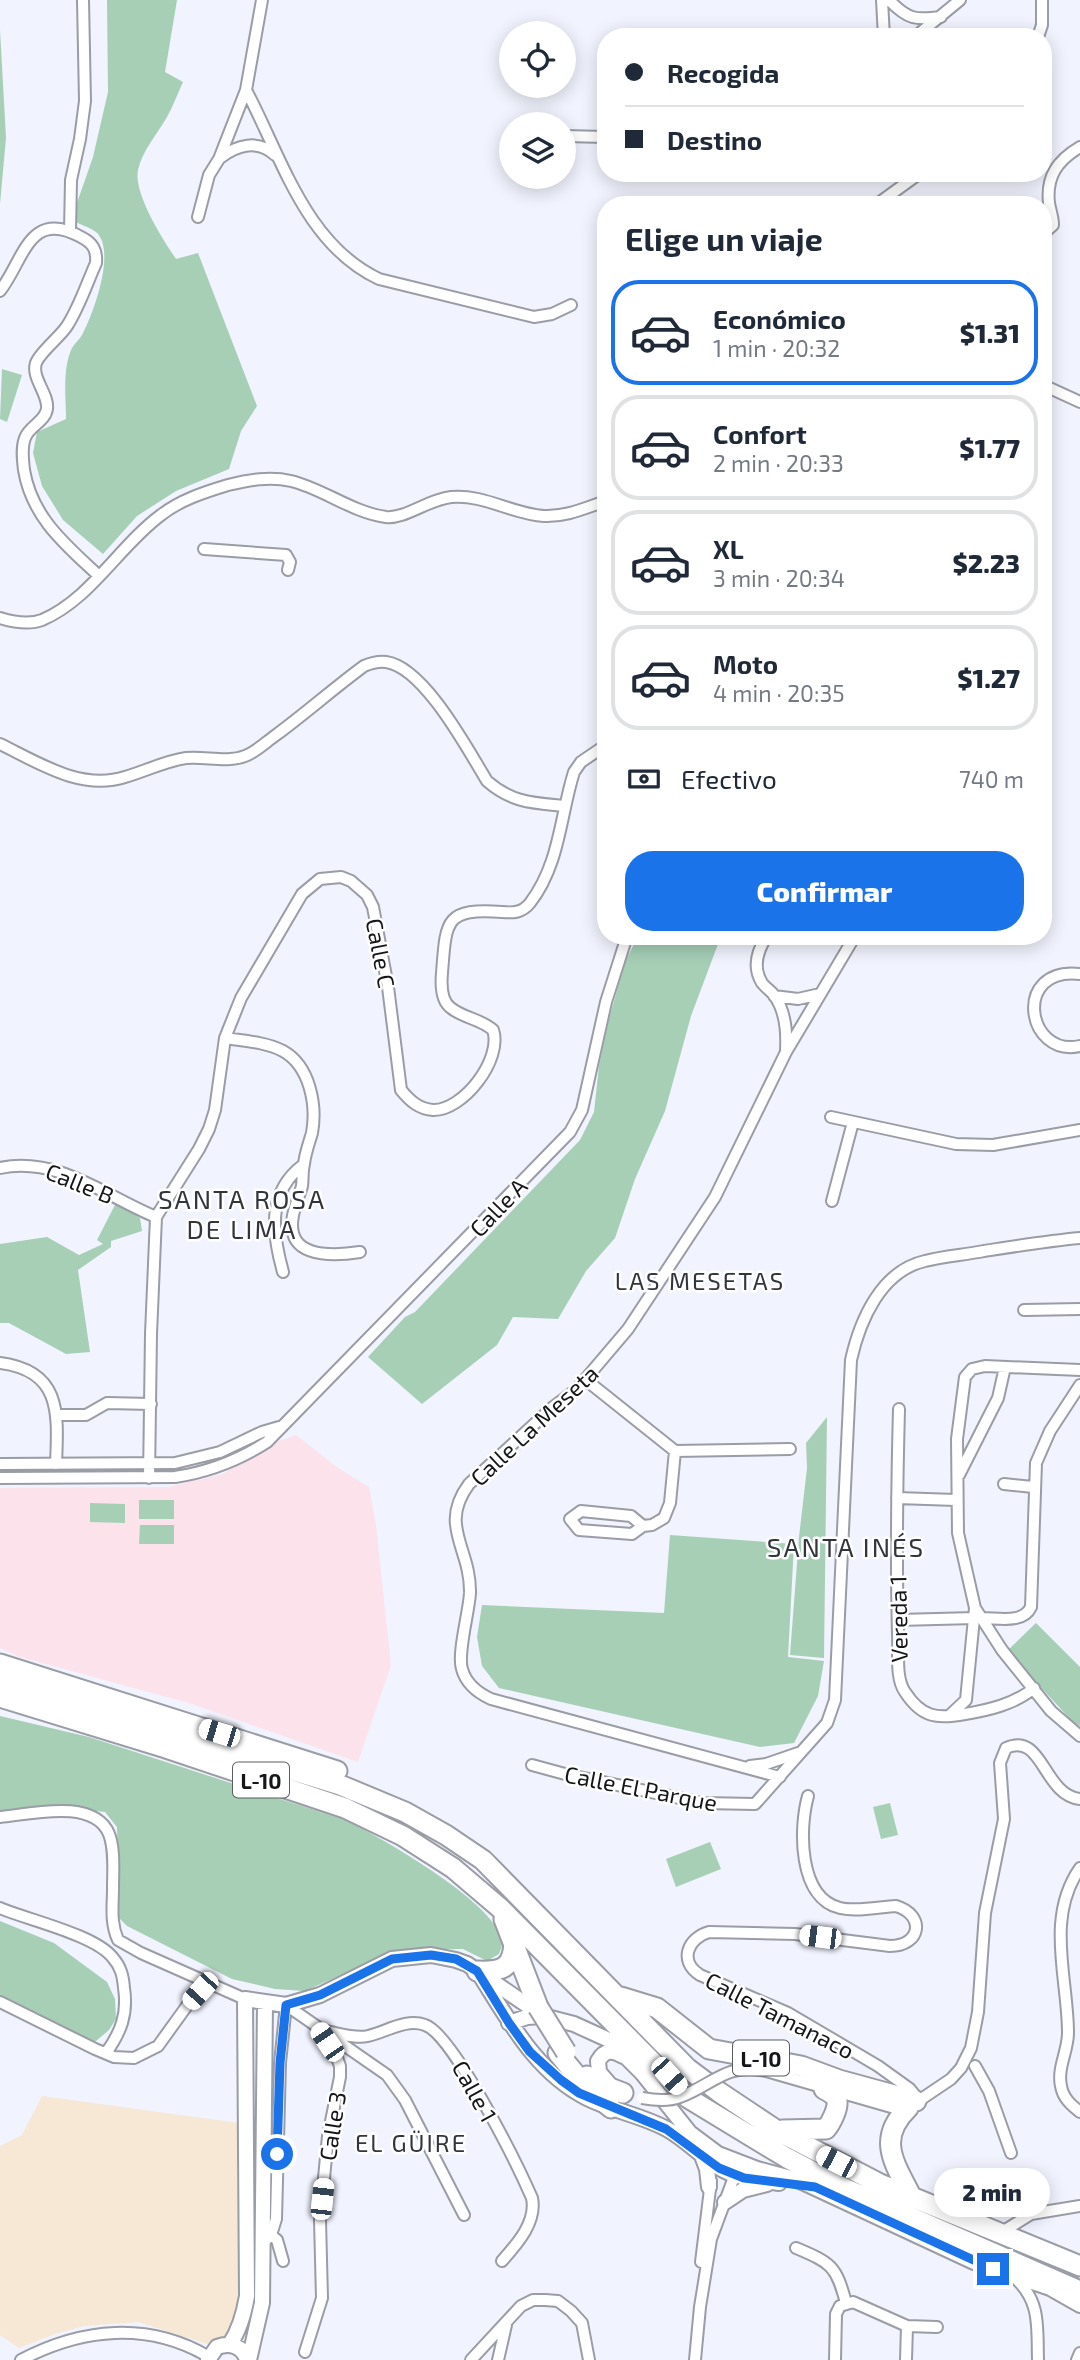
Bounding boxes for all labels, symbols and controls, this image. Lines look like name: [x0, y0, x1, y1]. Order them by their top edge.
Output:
map controls: [499, 21, 576, 189]
button: locate: [499, 21, 576, 98]
text: Recogida: [667, 57, 779, 88]
button: layers: [499, 112, 576, 189]
text: Destino: [667, 124, 762, 155]
text: Elige un viaje: [625, 219, 823, 257]
icon: car: [629, 301, 692, 364]
text: Económico: [713, 303, 846, 334]
text: $1.31: [960, 317, 1020, 348]
text: 1 min · 20:32: [713, 334, 840, 362]
icon: car: [629, 416, 692, 479]
text: Confort: [713, 418, 807, 449]
text: $1.77: [959, 432, 1020, 463]
text: 2 min · 20:33: [713, 449, 844, 477]
icon: car: [629, 531, 692, 594]
text: XL: [713, 533, 744, 564]
text: $2.23: [953, 547, 1020, 578]
text: 3 min · 20:34: [713, 564, 845, 592]
icon: car: [629, 646, 692, 709]
text: Moto: [713, 648, 778, 679]
text: $1.27: [957, 662, 1020, 693]
text: 4 min · 20:35: [713, 679, 845, 707]
icon: cash: [625, 760, 663, 798]
text: Efectivo: [681, 763, 777, 794]
text: 740 m: [959, 765, 1024, 793]
button: Confirmar: [625, 851, 1024, 931]
street label: Calle C: [361, 916, 401, 990]
street label: Calle B: [42, 1157, 118, 1209]
street label: Calle A: [463, 1171, 533, 1242]
district label: SANTA ROSA DE LIMA: [158, 1183, 326, 1244]
district label: LAS MESETAS: [615, 1266, 785, 1295]
street label: Calle La Meseta: [464, 1359, 604, 1491]
district label: SANTA INÉS: [767, 1531, 925, 1562]
street label: Vereda 1: [883, 1575, 913, 1663]
car: [196, 1717, 243, 1749]
street label: Calle El Parque: [562, 1759, 720, 1817]
road number: L-10: [233, 1762, 289, 1798]
car: [798, 1924, 843, 1950]
street label: Calle Tamanaco: [701, 1966, 859, 2064]
car: [179, 1968, 222, 2014]
car: [307, 2019, 348, 2065]
road number: L-10: [733, 2040, 789, 2076]
car: [648, 2053, 691, 2099]
street label: Calle 1: [447, 2055, 503, 2127]
street label: Calle 3: [313, 2089, 351, 2163]
district label: EL GÜIRE: [355, 2128, 467, 2157]
route start: [261, 2138, 293, 2170]
car: [813, 2143, 860, 2181]
callout: 2 min: [935, 2168, 1051, 2216]
car: [310, 2177, 335, 2221]
text: 2 min: [962, 2178, 1022, 2206]
route end: [977, 2253, 1009, 2285]

